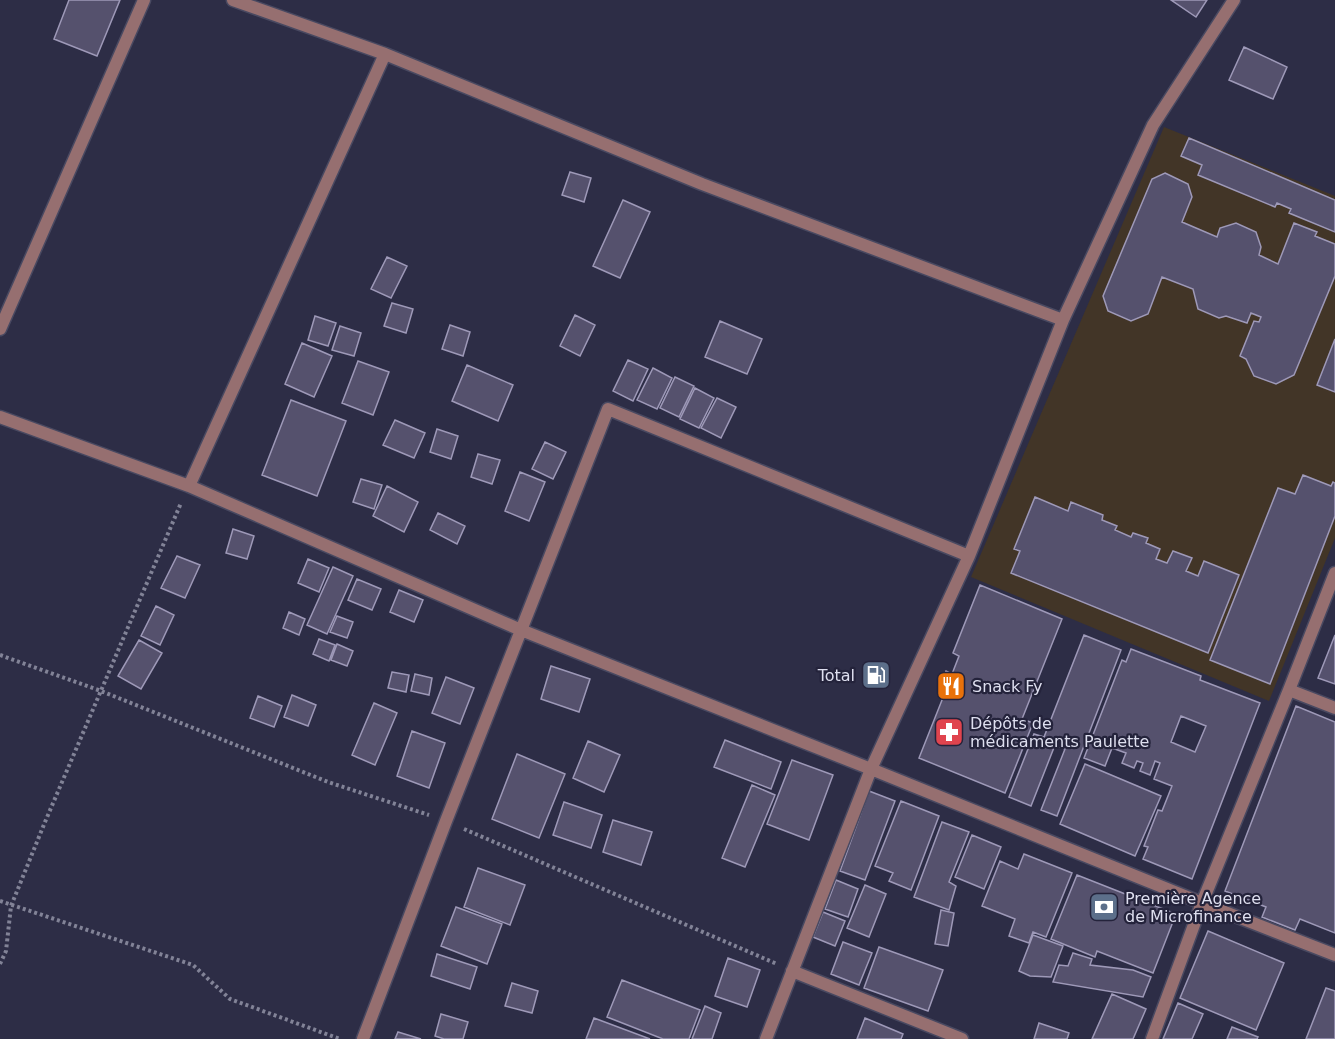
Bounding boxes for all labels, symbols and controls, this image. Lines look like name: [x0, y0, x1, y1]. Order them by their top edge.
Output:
fuel station icon: Total: [860, 659, 892, 691]
place label: Total: [817, 666, 855, 685]
restaurant icon: Snack Fy: [935, 670, 967, 702]
place label: Snack Fy: [972, 677, 1042, 696]
place label: Dépôts de médicaments Paulette: [970, 714, 1149, 751]
pharmacy icon: Dépôts de médicaments Paulette: [933, 716, 965, 748]
place label: Première Agence de Microfinance: [1125, 889, 1261, 926]
bank icon: Première Agence de Microfinance: [1088, 891, 1120, 923]

